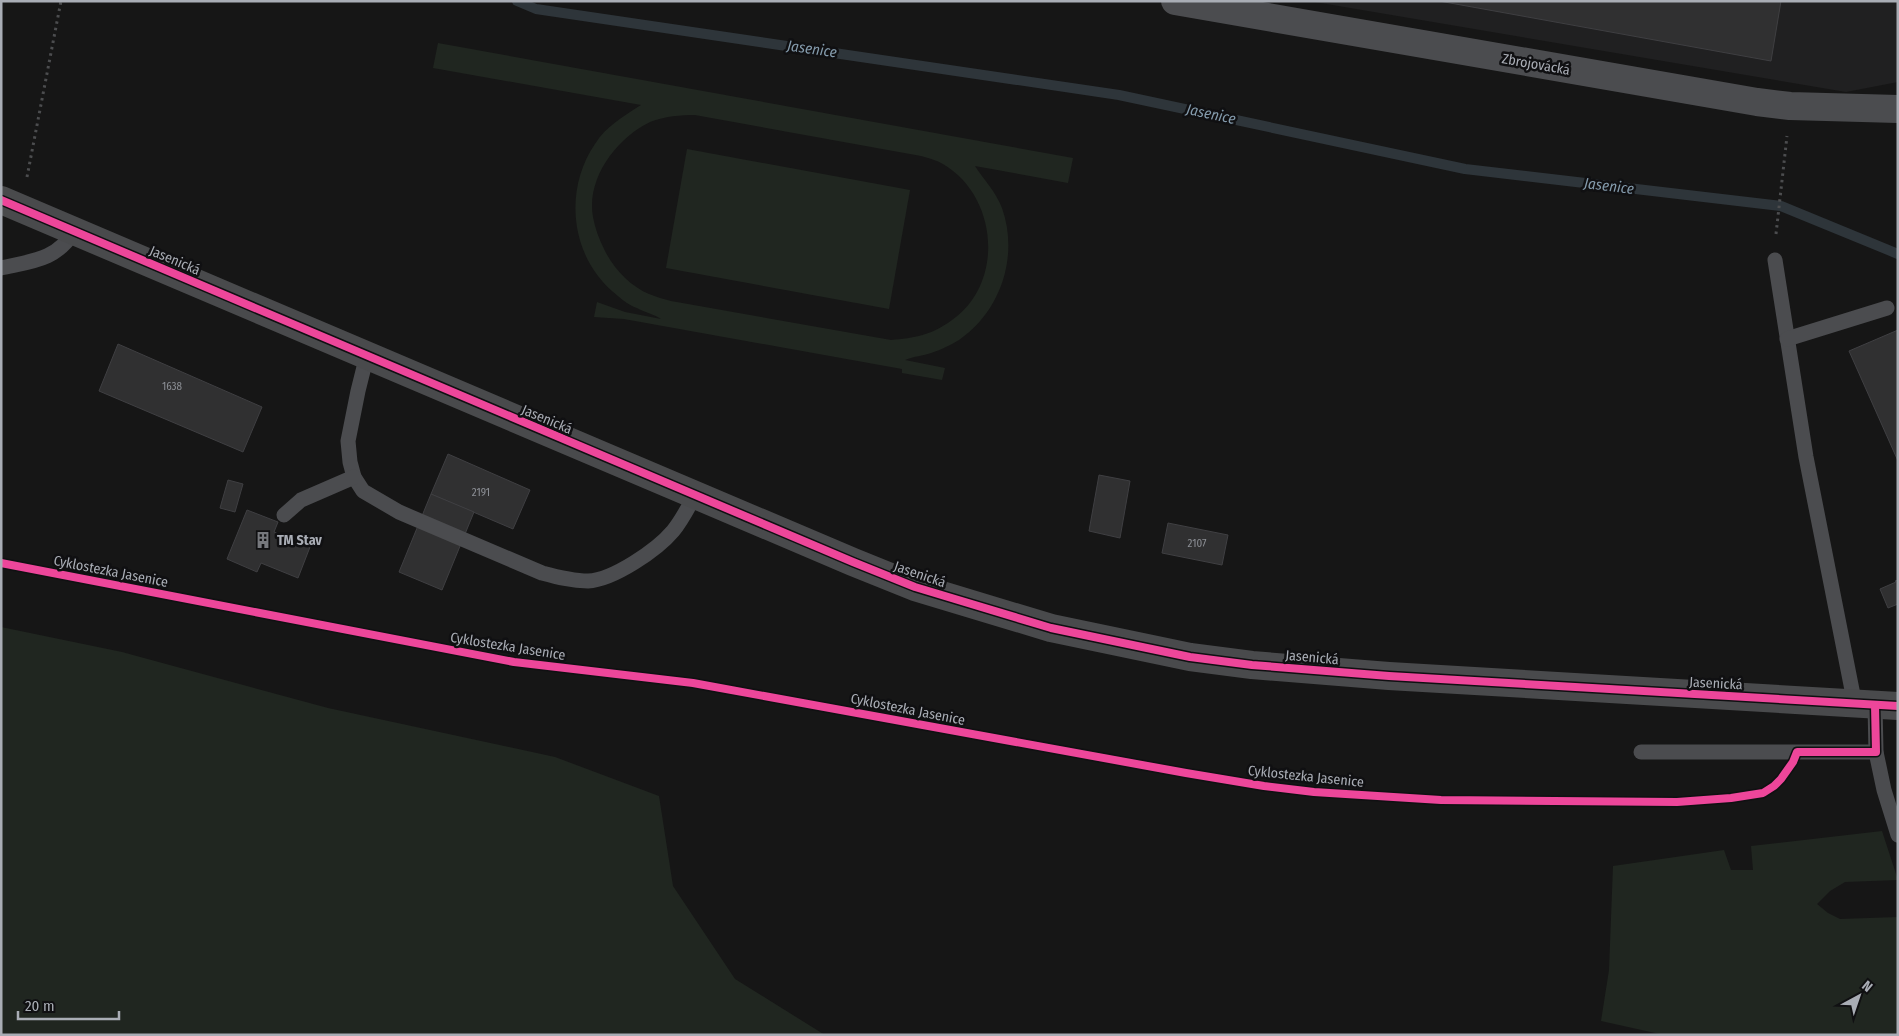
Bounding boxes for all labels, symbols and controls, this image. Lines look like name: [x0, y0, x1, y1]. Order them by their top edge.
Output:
water label: Jasenice: [785, 36, 838, 61]
street label: Zbrojovácká: [1501, 50, 1571, 79]
water label: Jasenice: [1184, 100, 1237, 128]
water label: Jasenice: [1582, 174, 1635, 198]
street label: Jasenická: [147, 242, 203, 279]
house number: 1638: [162, 380, 183, 393]
street label: Jasenická: [519, 401, 575, 438]
house number: 2191: [472, 486, 490, 499]
building icon: TM Stav: [253, 530, 273, 550]
place label: TM Stav: [277, 532, 322, 549]
house number: 2107: [1188, 537, 1207, 550]
street label: Cyklostezka Jasenice: [52, 552, 170, 591]
street label: Jasenická: [892, 558, 948, 591]
street label: Cyklostezka Jasenice: [449, 629, 567, 664]
street label: Jasenická: [1285, 647, 1340, 668]
street label: Jasenická: [1689, 674, 1743, 693]
street label: Cyklostezka Jasenice: [849, 690, 967, 729]
street label: Cyklostezka Jasenice: [1247, 762, 1365, 791]
north arrow: [1834, 971, 1884, 1021]
text: N: [1858, 977, 1876, 996]
scale bar: [18, 988, 119, 1020]
text: 20 m: [25, 997, 55, 1015]

